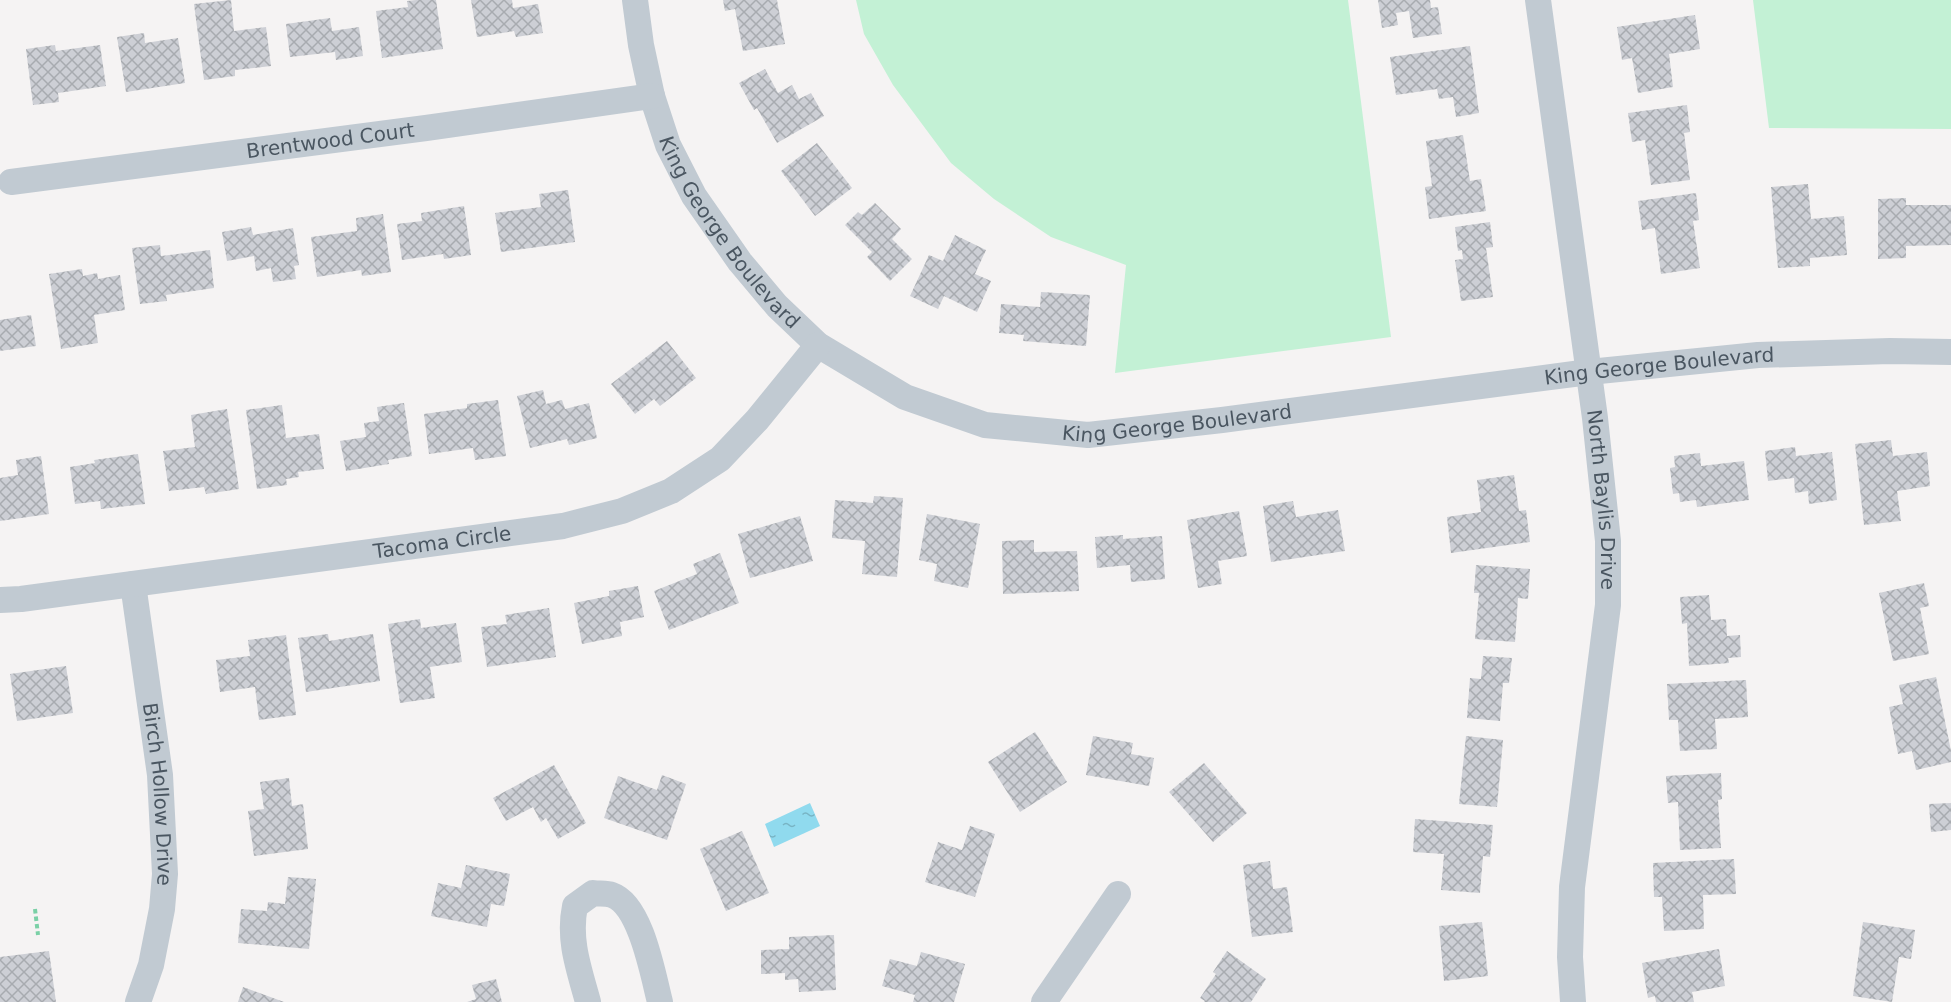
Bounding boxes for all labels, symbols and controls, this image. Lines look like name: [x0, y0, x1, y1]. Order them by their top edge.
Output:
street label: Brentwood Court: [245, 118, 416, 163]
street label: King George Boulevard: [654, 133, 805, 333]
street label: King George Boulevard: [1543, 343, 1775, 390]
street label: King George Boulevard: [1061, 399, 1293, 447]
street label: North Baylis Drive: [1582, 408, 1620, 590]
street label: Tacoma Circle: [371, 521, 513, 564]
street label: Birch Hollow Drive: [138, 701, 177, 887]

